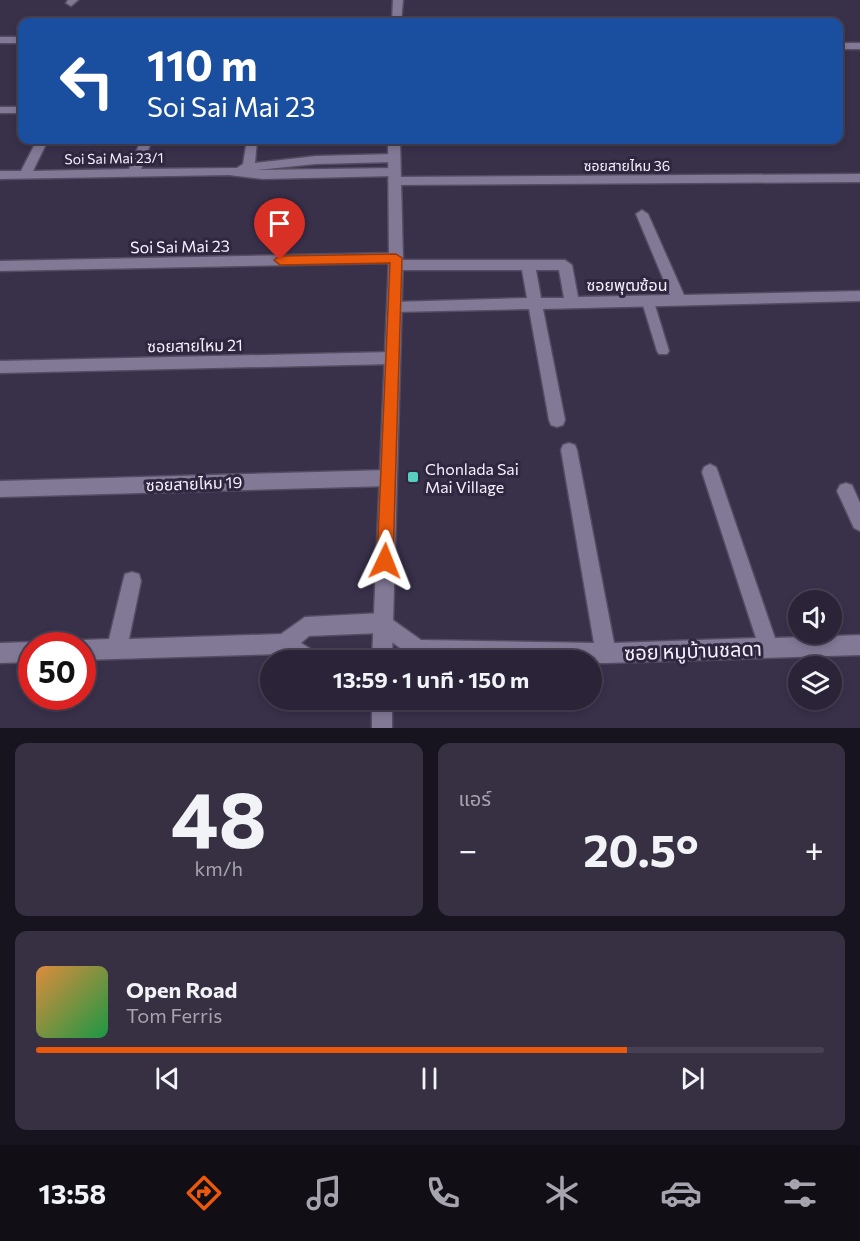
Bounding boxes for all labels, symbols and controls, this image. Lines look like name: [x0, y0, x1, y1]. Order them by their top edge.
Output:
text: 110 m: [147, 38, 258, 90]
icon: left: [48, 42, 126, 120]
text: Soi Sai Mai 23: [147, 90, 315, 123]
street label: Soi Sai Mai 23/1: [64, 149, 164, 167]
street label: ซอยสายไหม 36: [584, 157, 670, 174]
pin: [254, 198, 305, 260]
icon: arrive: [263, 207, 296, 240]
street label: Soi Sai Mai 23: [130, 236, 230, 256]
street label: ซอยพุฒซ้อน: [586, 275, 668, 295]
street label: ซอยสายไหม 21: [147, 335, 243, 355]
place label: Chonlada Sai Mai Village: [425, 459, 519, 496]
marker: Chonlada Sai Mai Village: [406, 470, 420, 484]
street label: ซอยสายไหม 19: [145, 472, 243, 494]
position arrow: [353, 529, 417, 593]
map controls: [788, 590, 842, 710]
button: sound: [788, 590, 842, 644]
speed limit sign: 50: [18, 632, 96, 710]
street label: ซอย หมูบ้านชลดา: [624, 636, 762, 666]
button: layers: [788, 656, 842, 710]
text: 13:59 · 1 นาที · 150 m: [333, 666, 529, 693]
text: 48: [171, 769, 267, 864]
text: แอร์: [459, 786, 491, 810]
text: 20.5°: [583, 821, 699, 876]
text: −: [459, 828, 477, 869]
text: +: [805, 828, 824, 869]
text: km/h: [194, 856, 243, 880]
text: Open Road: [126, 976, 237, 1003]
text: Tom Ferris: [126, 1003, 222, 1027]
icon: previous: [151, 1062, 184, 1095]
icon: pause: [413, 1062, 446, 1095]
icon: next: [676, 1062, 709, 1095]
icon: directions: [183, 1172, 225, 1214]
icon: music: [303, 1172, 345, 1214]
icon: phone: [422, 1172, 464, 1214]
icon: climate: [541, 1172, 583, 1214]
icon: car: [660, 1172, 702, 1214]
icon: filters: [779, 1172, 821, 1214]
text: 13:58: [39, 1177, 106, 1210]

